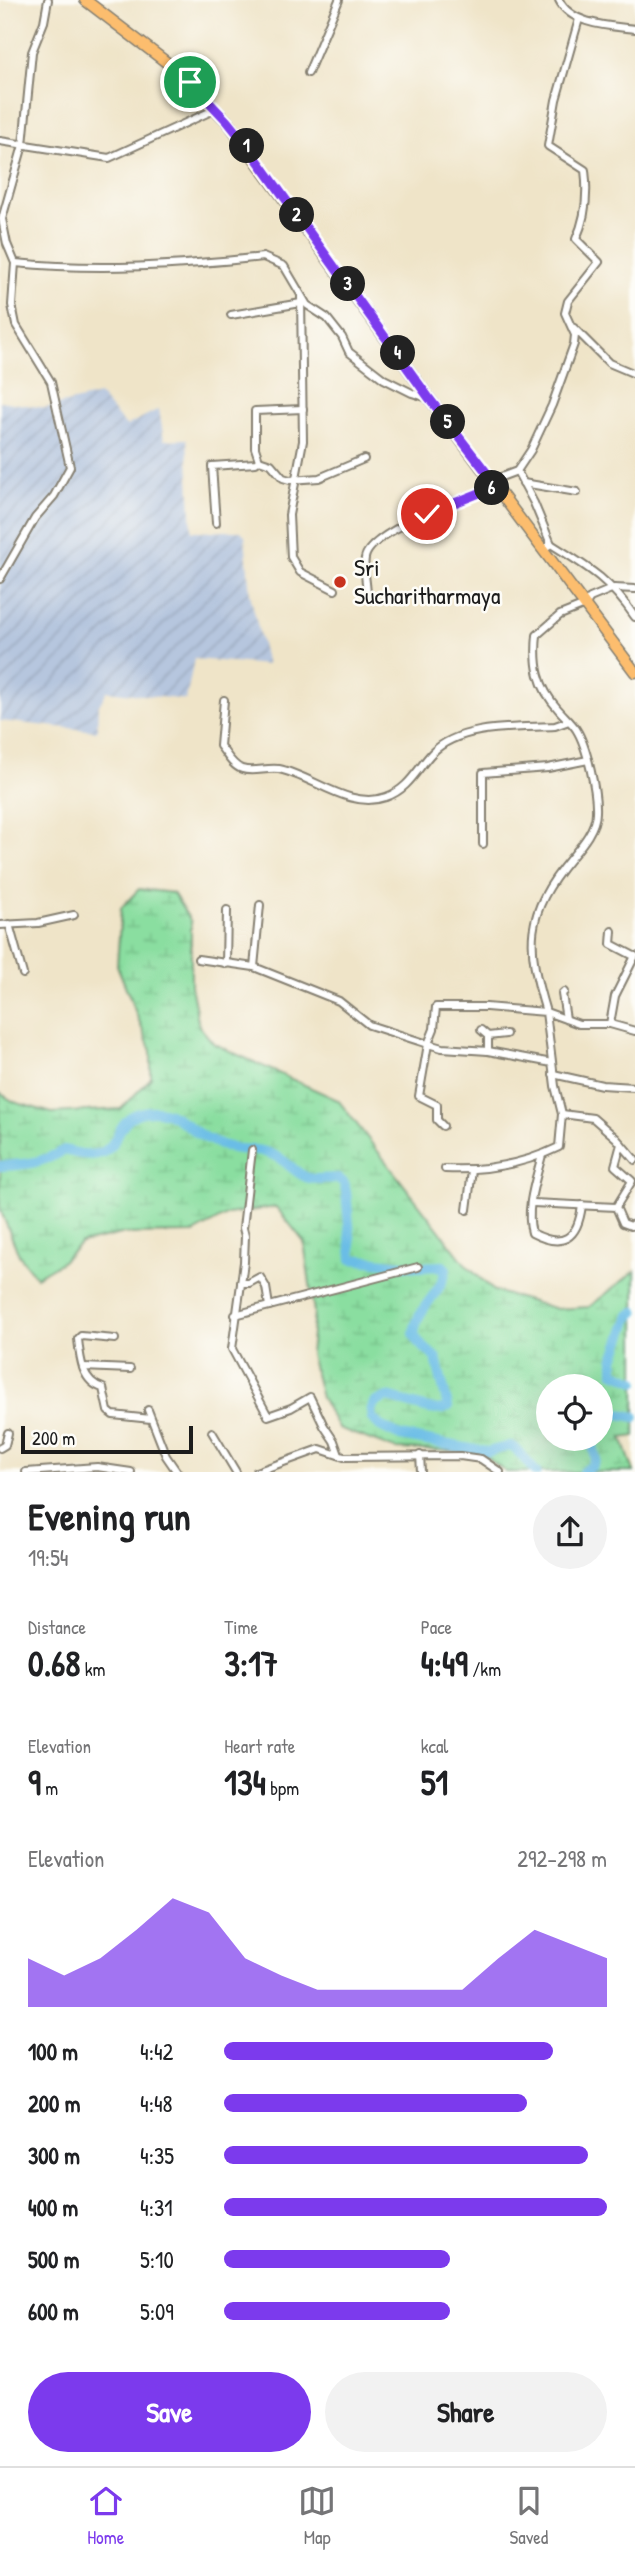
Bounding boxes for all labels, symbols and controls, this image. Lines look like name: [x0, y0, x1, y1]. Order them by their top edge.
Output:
pin: [160, 52, 220, 112]
icon: arrive: [171, 63, 209, 101]
pin: 1: [230, 128, 264, 164]
text: 1: [243, 132, 250, 158]
pin: 2: [280, 198, 314, 232]
text: 2: [292, 201, 301, 227]
pin: 3: [330, 266, 366, 302]
text: 3: [343, 270, 352, 296]
pin: 4: [380, 336, 416, 370]
text: 4: [394, 339, 401, 365]
pin: 5: [430, 404, 466, 440]
text: 5: [443, 408, 452, 434]
pin: 6: [475, 470, 510, 505]
text: 6: [488, 474, 495, 500]
pin: [397, 484, 457, 544]
icon: check: [408, 495, 446, 533]
place label: Sri Sucharitharmaya: [354, 551, 500, 611]
marker: Sri Sucharitharmaya: [332, 574, 348, 590]
map controls: [536, 1374, 613, 1451]
button: locate: [536, 1374, 613, 1451]
scale bar: [21, 1423, 192, 1455]
text: 200 m: [32, 1425, 75, 1451]
text: Evening run: [28, 1490, 191, 1542]
button: share: [533, 1495, 607, 1569]
text: 19:54: [28, 1542, 68, 1573]
text: Distance: [28, 1614, 86, 1640]
text: Time: [224, 1614, 258, 1640]
text: Pace: [421, 1614, 452, 1640]
text: 0.68: [28, 1640, 80, 1687]
text: 3:17: [224, 1640, 278, 1687]
text: 4:49: [421, 1640, 468, 1687]
text: km: [80, 1656, 105, 1682]
text: /km: [468, 1656, 501, 1682]
text: Elevation: [28, 1733, 91, 1759]
text: Heart rate: [224, 1733, 295, 1759]
text: kcal: [421, 1733, 448, 1759]
text: 9: [28, 1759, 41, 1806]
text: 134: [224, 1759, 266, 1806]
text: 51: [421, 1759, 448, 1806]
text: m: [41, 1775, 58, 1801]
text: bpm: [266, 1775, 299, 1801]
text: Elevation: [28, 1843, 104, 1874]
text: 292–298 m: [517, 1843, 607, 1874]
text: 100 m: [28, 2036, 78, 2067]
text: 4:42: [140, 2036, 173, 2067]
text: 200 m: [28, 2088, 80, 2119]
text: 4:48: [140, 2088, 173, 2119]
text: 300 m: [28, 2140, 80, 2171]
text: 4:35: [140, 2140, 174, 2171]
text: 400 m: [28, 2192, 78, 2223]
text: 4:31: [140, 2192, 173, 2223]
text: 500 m: [28, 2244, 79, 2275]
text: 5:10: [140, 2244, 174, 2275]
text: 600 m: [28, 2296, 79, 2327]
text: 5:09: [140, 2296, 174, 2327]
button: Save: [28, 2372, 311, 2452]
button: Share: [325, 2372, 607, 2452]
tab: Home: [87, 2482, 125, 2550]
tab: Map: [298, 2482, 336, 2550]
tab: Saved: [510, 2482, 548, 2550]

